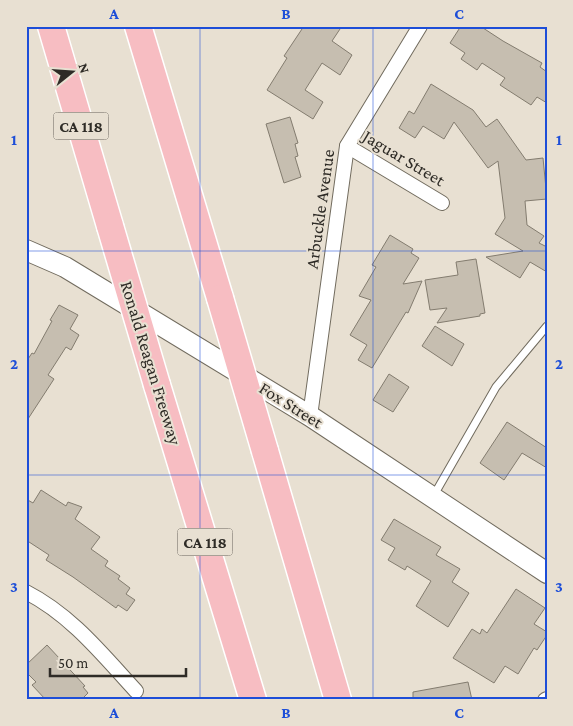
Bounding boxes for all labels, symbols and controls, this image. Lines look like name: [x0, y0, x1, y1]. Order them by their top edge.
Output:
text: A: [108, 5, 119, 22]
text: B: [281, 5, 291, 22]
text: C: [454, 5, 464, 22]
north arrow: [48, 48, 98, 98]
text: N: [75, 61, 94, 76]
road number: CA 118: [54, 112, 108, 140]
street label: Jaguar Street: [358, 125, 450, 191]
text: 1: [11, 131, 17, 148]
text: 1: [556, 131, 562, 148]
street label: Arbuckle Avenue: [302, 148, 338, 270]
street label: Ronald Reagan Freeway: [117, 279, 186, 448]
text: 2: [10, 355, 18, 372]
text: 2: [555, 355, 563, 372]
street label: Fox Street: [256, 378, 327, 433]
road number: CA 118: [178, 528, 232, 556]
text: 3: [10, 578, 18, 595]
text: 3: [555, 578, 563, 595]
scale bar: [50, 646, 186, 678]
text: 50 m: [58, 655, 88, 671]
text: A: [108, 704, 119, 721]
text: B: [281, 704, 291, 721]
text: C: [454, 704, 464, 721]

